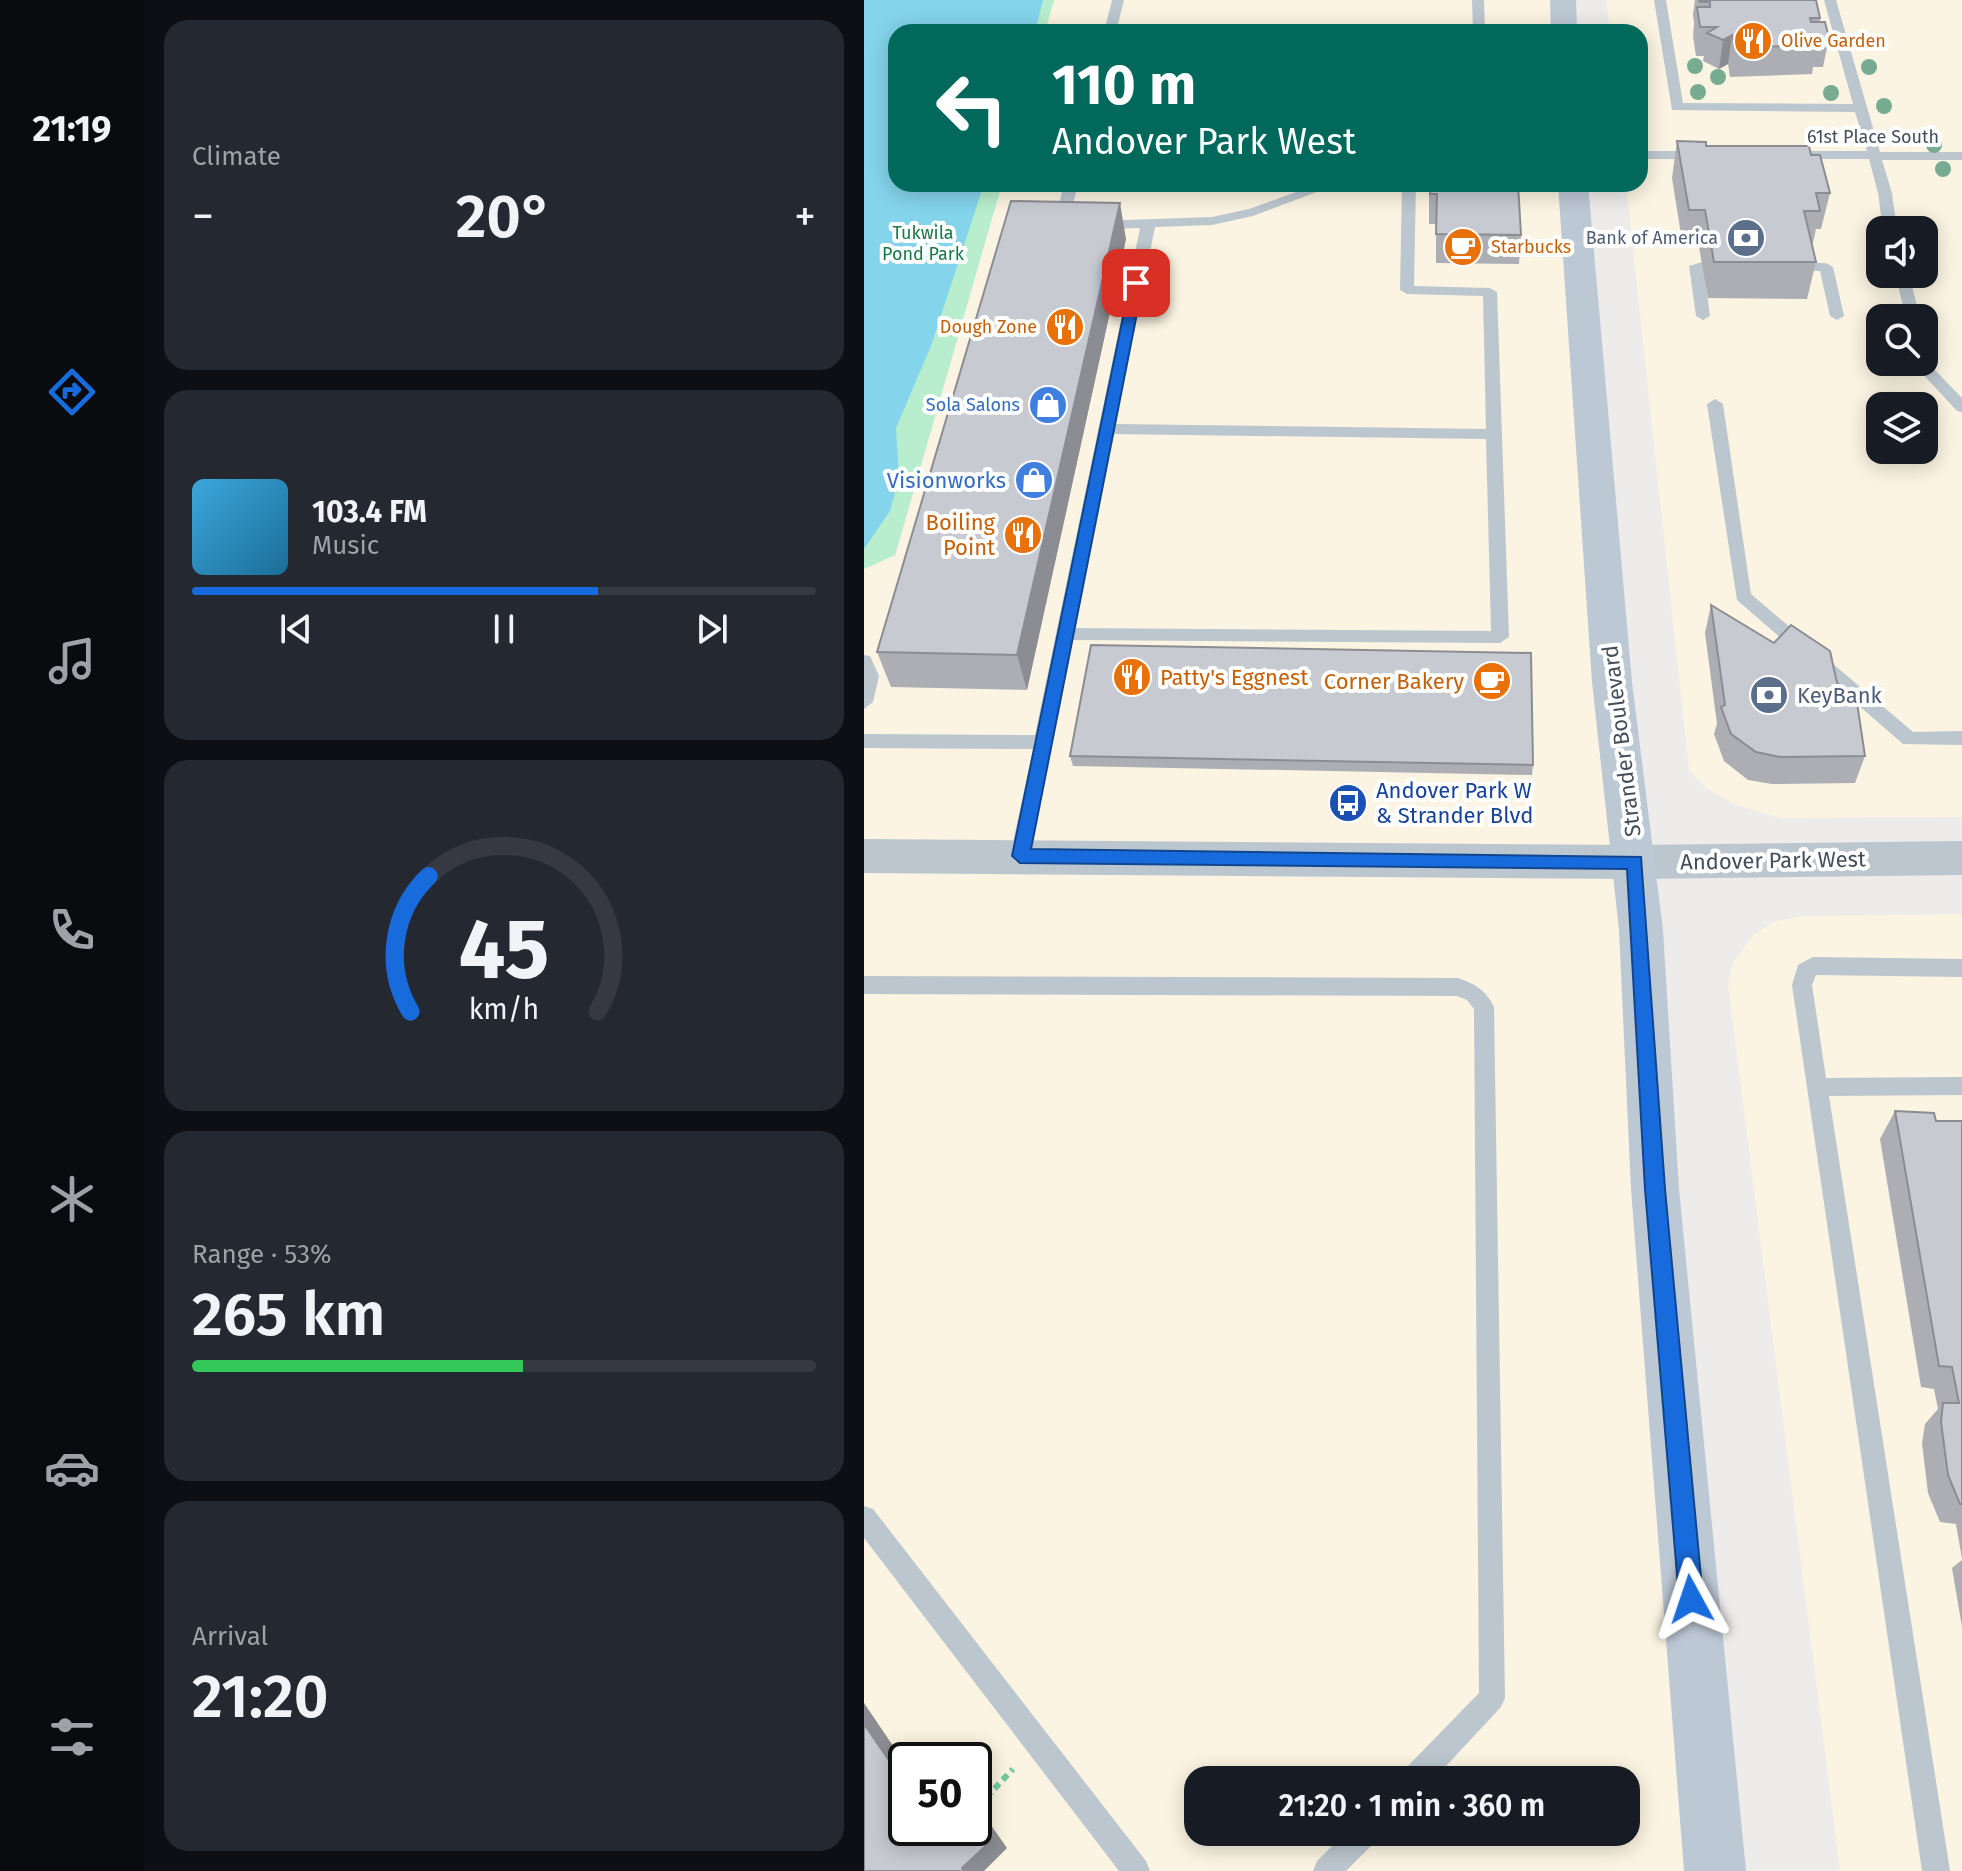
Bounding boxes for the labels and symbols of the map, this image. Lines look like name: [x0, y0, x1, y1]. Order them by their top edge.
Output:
restaurant icon: Olive Garden: [1732, 20, 1774, 62]
place label: Olive Garden: [1781, 30, 1886, 52]
street label: 61st Place South: [1807, 126, 1939, 148]
bank icon: Bank of America: [1725, 217, 1767, 259]
park label: Tukwila Pond Park: [882, 222, 965, 265]
cafe icon: Starbucks: [1442, 226, 1484, 268]
place label: Bank of America: [1586, 227, 1718, 249]
place label: Starbucks: [1491, 236, 1571, 258]
pin: [1102, 249, 1170, 317]
restaurant icon: Dough Zone: [1044, 306, 1086, 348]
place label: Dough Zone: [940, 316, 1037, 338]
shop icon: Sola Salons: [1027, 384, 1069, 426]
place label: Sola Salons: [926, 394, 1020, 416]
shop icon: Visionworks: [1013, 459, 1055, 501]
place label: Visionworks: [887, 467, 1006, 494]
place label: Boiling Point: [926, 509, 996, 561]
restaurant icon: Boiling Point: [1002, 514, 1044, 556]
street label: Strander Boulevard: [1596, 644, 1647, 838]
restaurant icon: Patty's Eggnest: [1111, 656, 1153, 698]
cafe icon: Corner Bakery: [1471, 660, 1513, 702]
place label: Patty's Eggnest: [1160, 664, 1308, 691]
place label: Corner Bakery: [1324, 668, 1464, 695]
bank icon: KeyBank: [1748, 674, 1790, 716]
place label: KeyBank: [1797, 682, 1883, 709]
place label: Andover Park W & Strander Blvd: [1376, 777, 1533, 829]
bus stop icon: Andover Park W & Strander Blvd: [1327, 782, 1369, 824]
street label: Andover Park West: [1680, 845, 1866, 876]
position arrow: [1649, 1557, 1733, 1641]
speed limit sign: 50: [888, 1742, 992, 1846]

